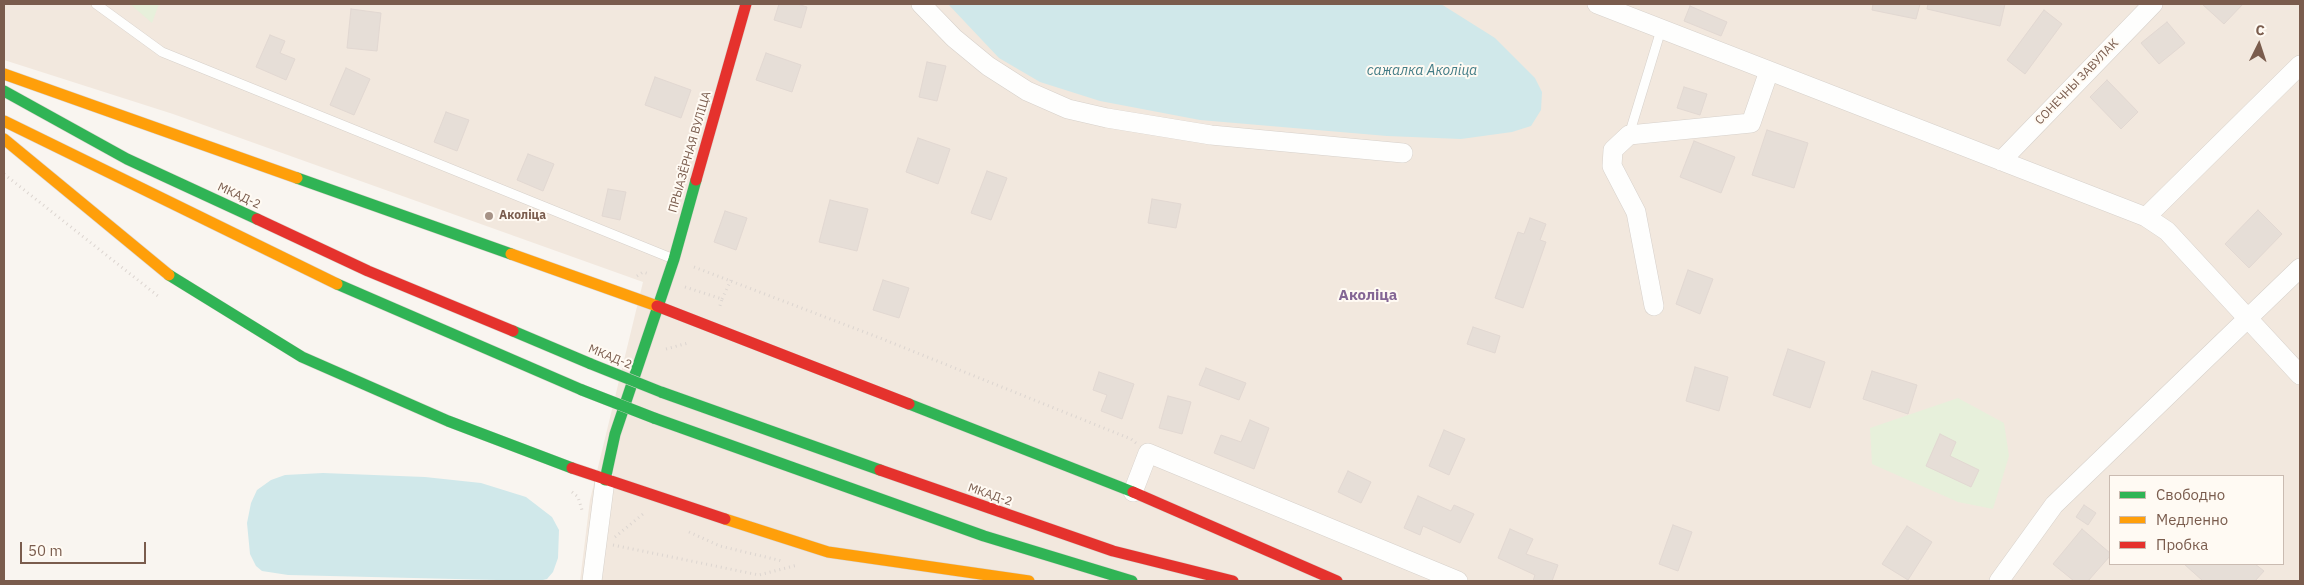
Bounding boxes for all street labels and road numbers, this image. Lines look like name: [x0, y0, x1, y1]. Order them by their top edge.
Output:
street label: СОНЕЧНЫ ЗАВУЛАК: [2032, 36, 2122, 128]
street label: ПРЫАЗЁРНАЯ ВУЛІЦА: [666, 90, 714, 214]
street label: МКАД-2: [215, 180, 263, 212]
street label: МКАД-2: [586, 342, 634, 372]
street label: МКАД-2: [966, 481, 1014, 509]

